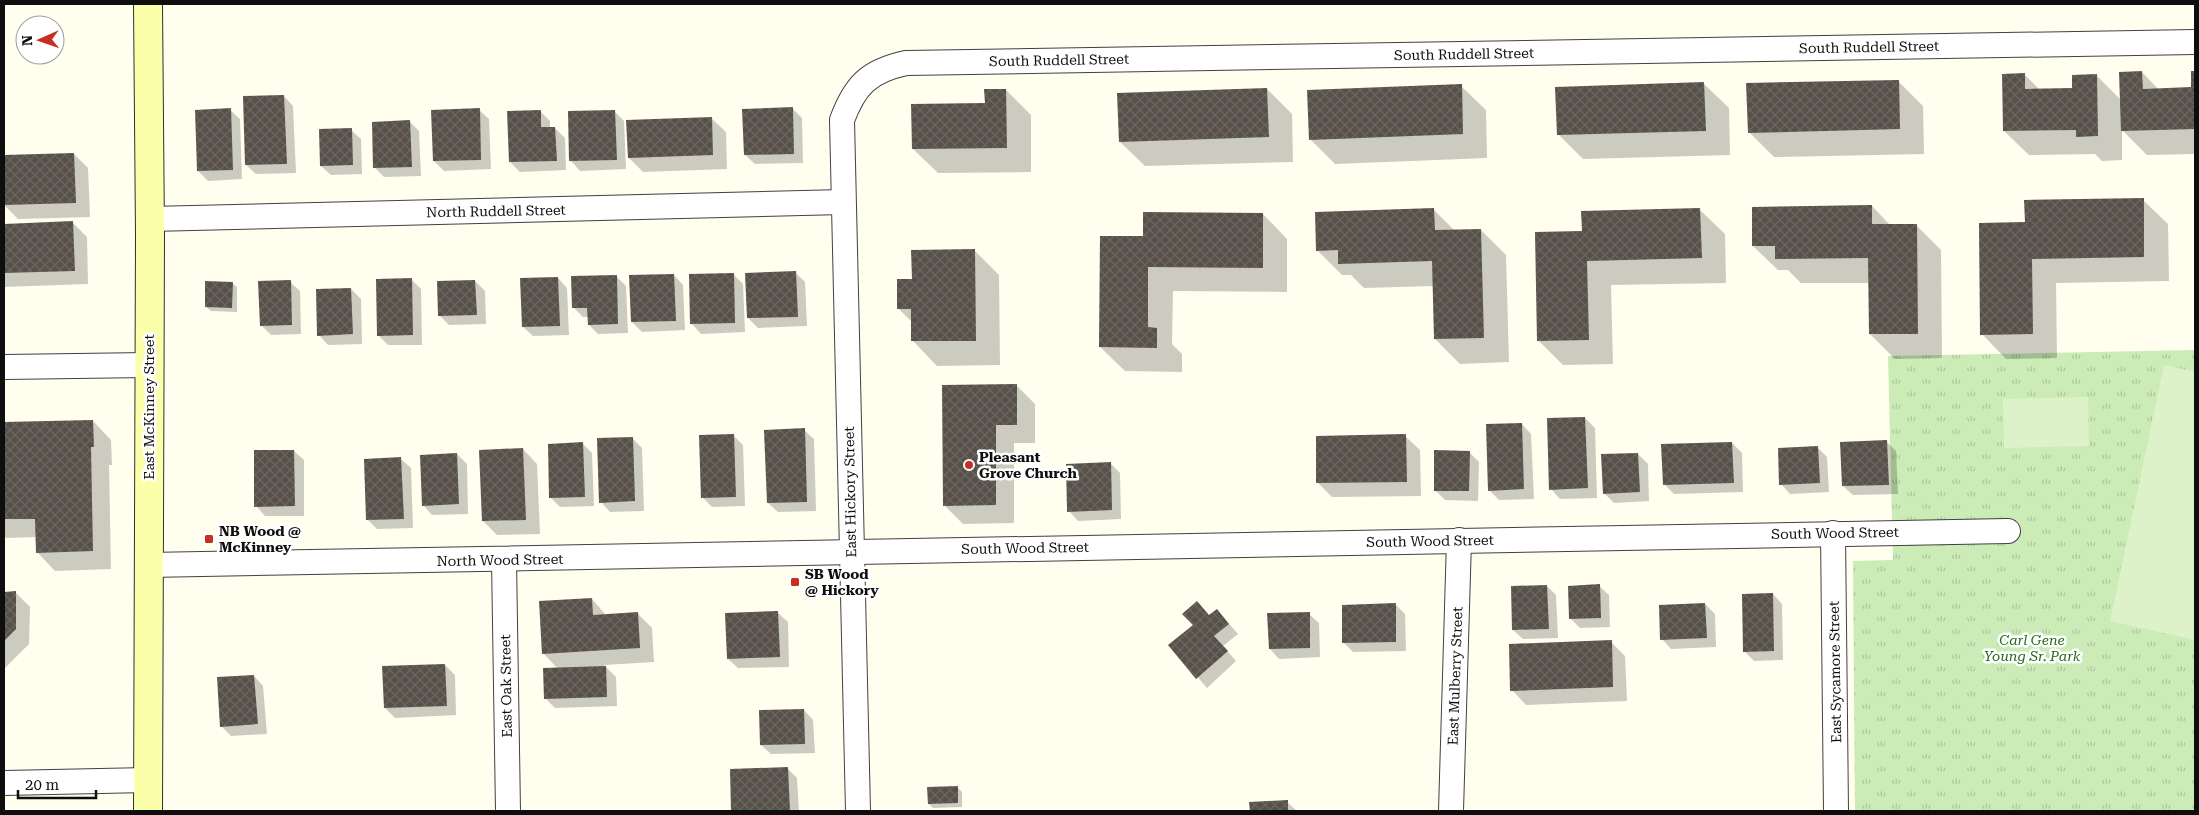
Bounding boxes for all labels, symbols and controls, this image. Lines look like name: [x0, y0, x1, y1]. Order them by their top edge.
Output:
north arrow: [15, 15, 65, 65]
text: N: [19, 35, 35, 46]
street label: South Ruddell Street: [1799, 38, 1939, 56]
street label: South Ruddell Street: [1394, 45, 1534, 63]
street label: South Ruddell Street: [989, 51, 1129, 69]
street label: North Ruddell Street: [426, 202, 566, 220]
street label: East McKinney Street: [141, 334, 157, 480]
street label: East Hickory Street: [841, 426, 859, 558]
place label: Pleasant Grove Church: [979, 449, 1077, 481]
marker: Pleasant Grove Church: [963, 459, 975, 471]
place label: NB Wood @ McKinney: [219, 523, 301, 555]
street label: South Wood Street: [1771, 524, 1899, 542]
street label: South Wood Street: [1366, 532, 1494, 550]
marker: NB Wood @ McKinney: [203, 533, 215, 545]
street label: South Wood Street: [961, 539, 1089, 557]
street label: North Wood Street: [436, 551, 564, 569]
place label: SB Wood @ Hickory: [805, 566, 879, 598]
marker: SB Wood @ Hickory: [789, 576, 801, 588]
street label: East Sycamore Street: [1826, 601, 1844, 743]
street label: East Mulberry Street: [1445, 606, 1465, 746]
park label: Carl Gene Young Sr. Park: [1984, 632, 2081, 664]
street label: East Oak Street: [497, 634, 515, 738]
scale bar: [18, 768, 95, 800]
text: 20 m: [25, 776, 60, 794]

